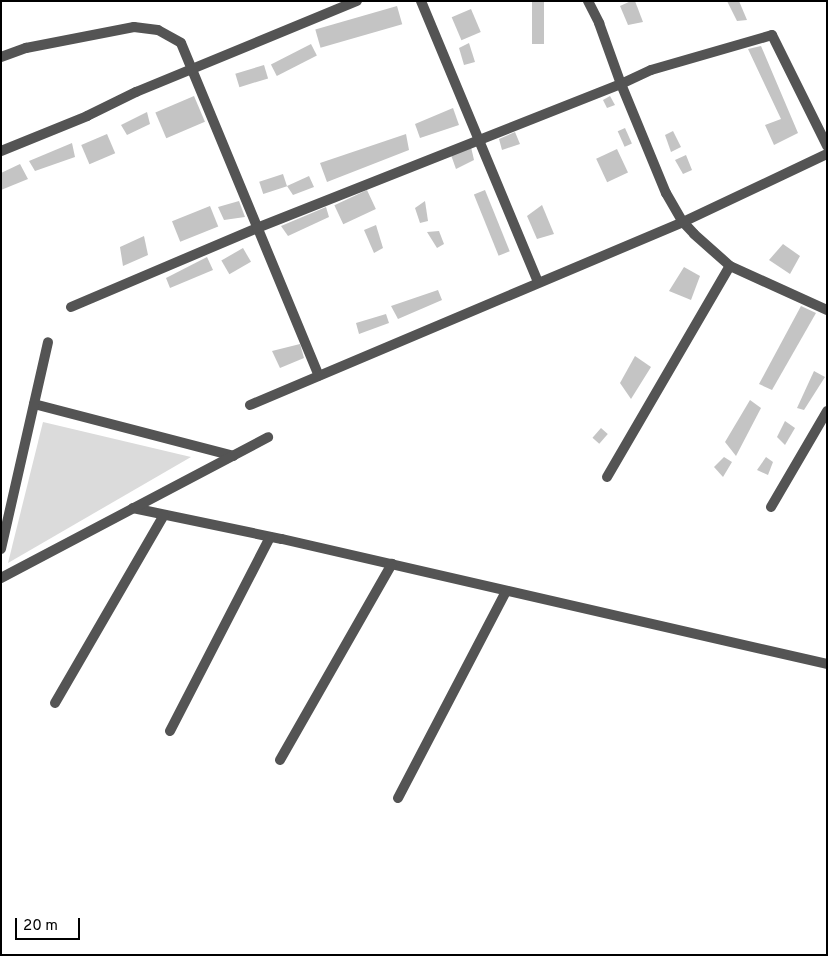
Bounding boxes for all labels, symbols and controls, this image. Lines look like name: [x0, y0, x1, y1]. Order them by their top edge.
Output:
scale bar: [18, 908, 82, 940]
text: 20 m: [23, 917, 58, 936]

